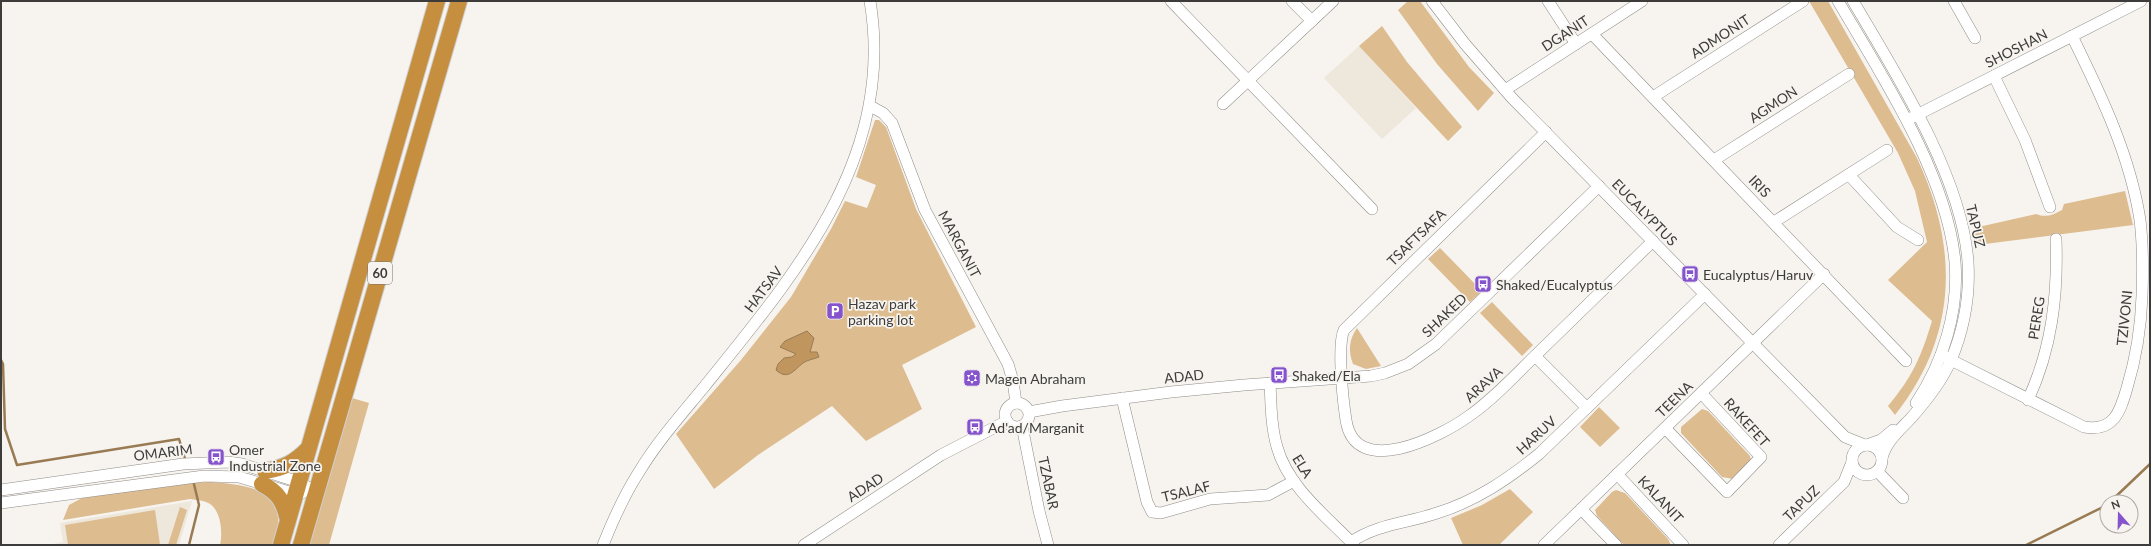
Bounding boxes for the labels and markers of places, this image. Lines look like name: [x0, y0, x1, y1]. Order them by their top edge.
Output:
bus stop icon: Eucalyptus/Haruv: [1680, 264, 1700, 284]
place label: Eucalyptus/Haruv: [1703, 266, 1814, 283]
bus stop icon: Shaked/Eucalyptus: [1473, 274, 1493, 294]
place label: Shaked/Eucalyptus: [1496, 276, 1613, 293]
place label: Hazav park parking lot: [848, 295, 917, 328]
parking icon: Hazav park parking lot: [825, 301, 845, 321]
bus stop icon: Shaked/Ela: [1269, 365, 1289, 385]
place label: Shaked/Ela: [1292, 367, 1361, 384]
synagogue icon: Magen Abraham: [962, 368, 982, 388]
place label: Magen Abraham: [985, 370, 1086, 387]
bus stop icon: Ad'ad/Marganit: [965, 417, 985, 437]
place label: Ad'ad/Marganit: [988, 419, 1084, 436]
place label: Omer Industrial Zone: [229, 441, 321, 474]
bus stop icon: Omer Industrial Zone: [206, 447, 226, 467]

